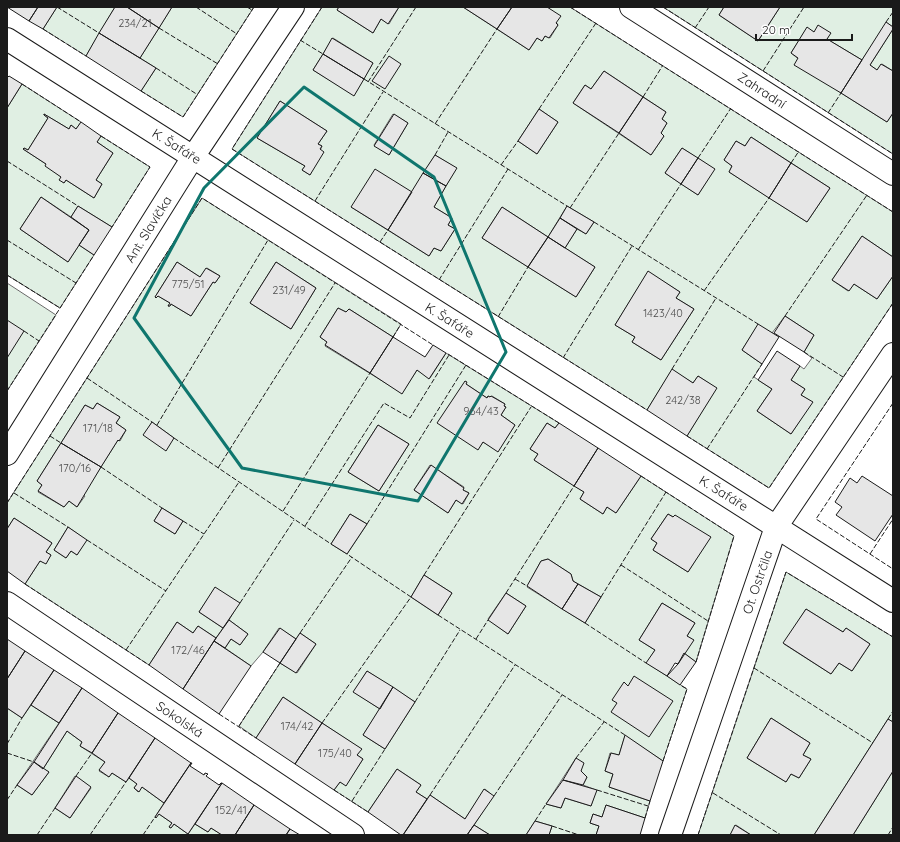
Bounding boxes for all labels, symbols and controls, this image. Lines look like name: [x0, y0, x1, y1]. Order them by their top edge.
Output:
house number: 234/21: [118, 16, 152, 30]
scale bar: [756, 16, 852, 42]
text: 20 m: [762, 22, 790, 37]
street label: Zahradní: [735, 68, 789, 112]
street label: K. Šafáře: [150, 125, 204, 167]
street label: Ant. Slavíčka: [121, 193, 175, 265]
house number: 775/51: [171, 277, 205, 291]
house number: 231/49: [272, 283, 306, 297]
street label: K. Šafáře: [423, 299, 477, 341]
house number: 1423/40: [643, 306, 683, 320]
house number: 242/38: [665, 393, 701, 407]
house number: 964/43: [463, 404, 499, 418]
house number: 171/18: [83, 421, 113, 435]
house number: 170/16: [59, 461, 91, 475]
street label: K. Šafáře: [697, 472, 751, 514]
street label: Ot. Ostrčila: [739, 548, 775, 616]
house number: 172/46: [171, 643, 205, 657]
street label: Sokolská: [153, 697, 207, 741]
house number: 174/42: [281, 719, 313, 733]
house number: 175/40: [318, 746, 352, 760]
house number: 152/41: [215, 803, 247, 817]

